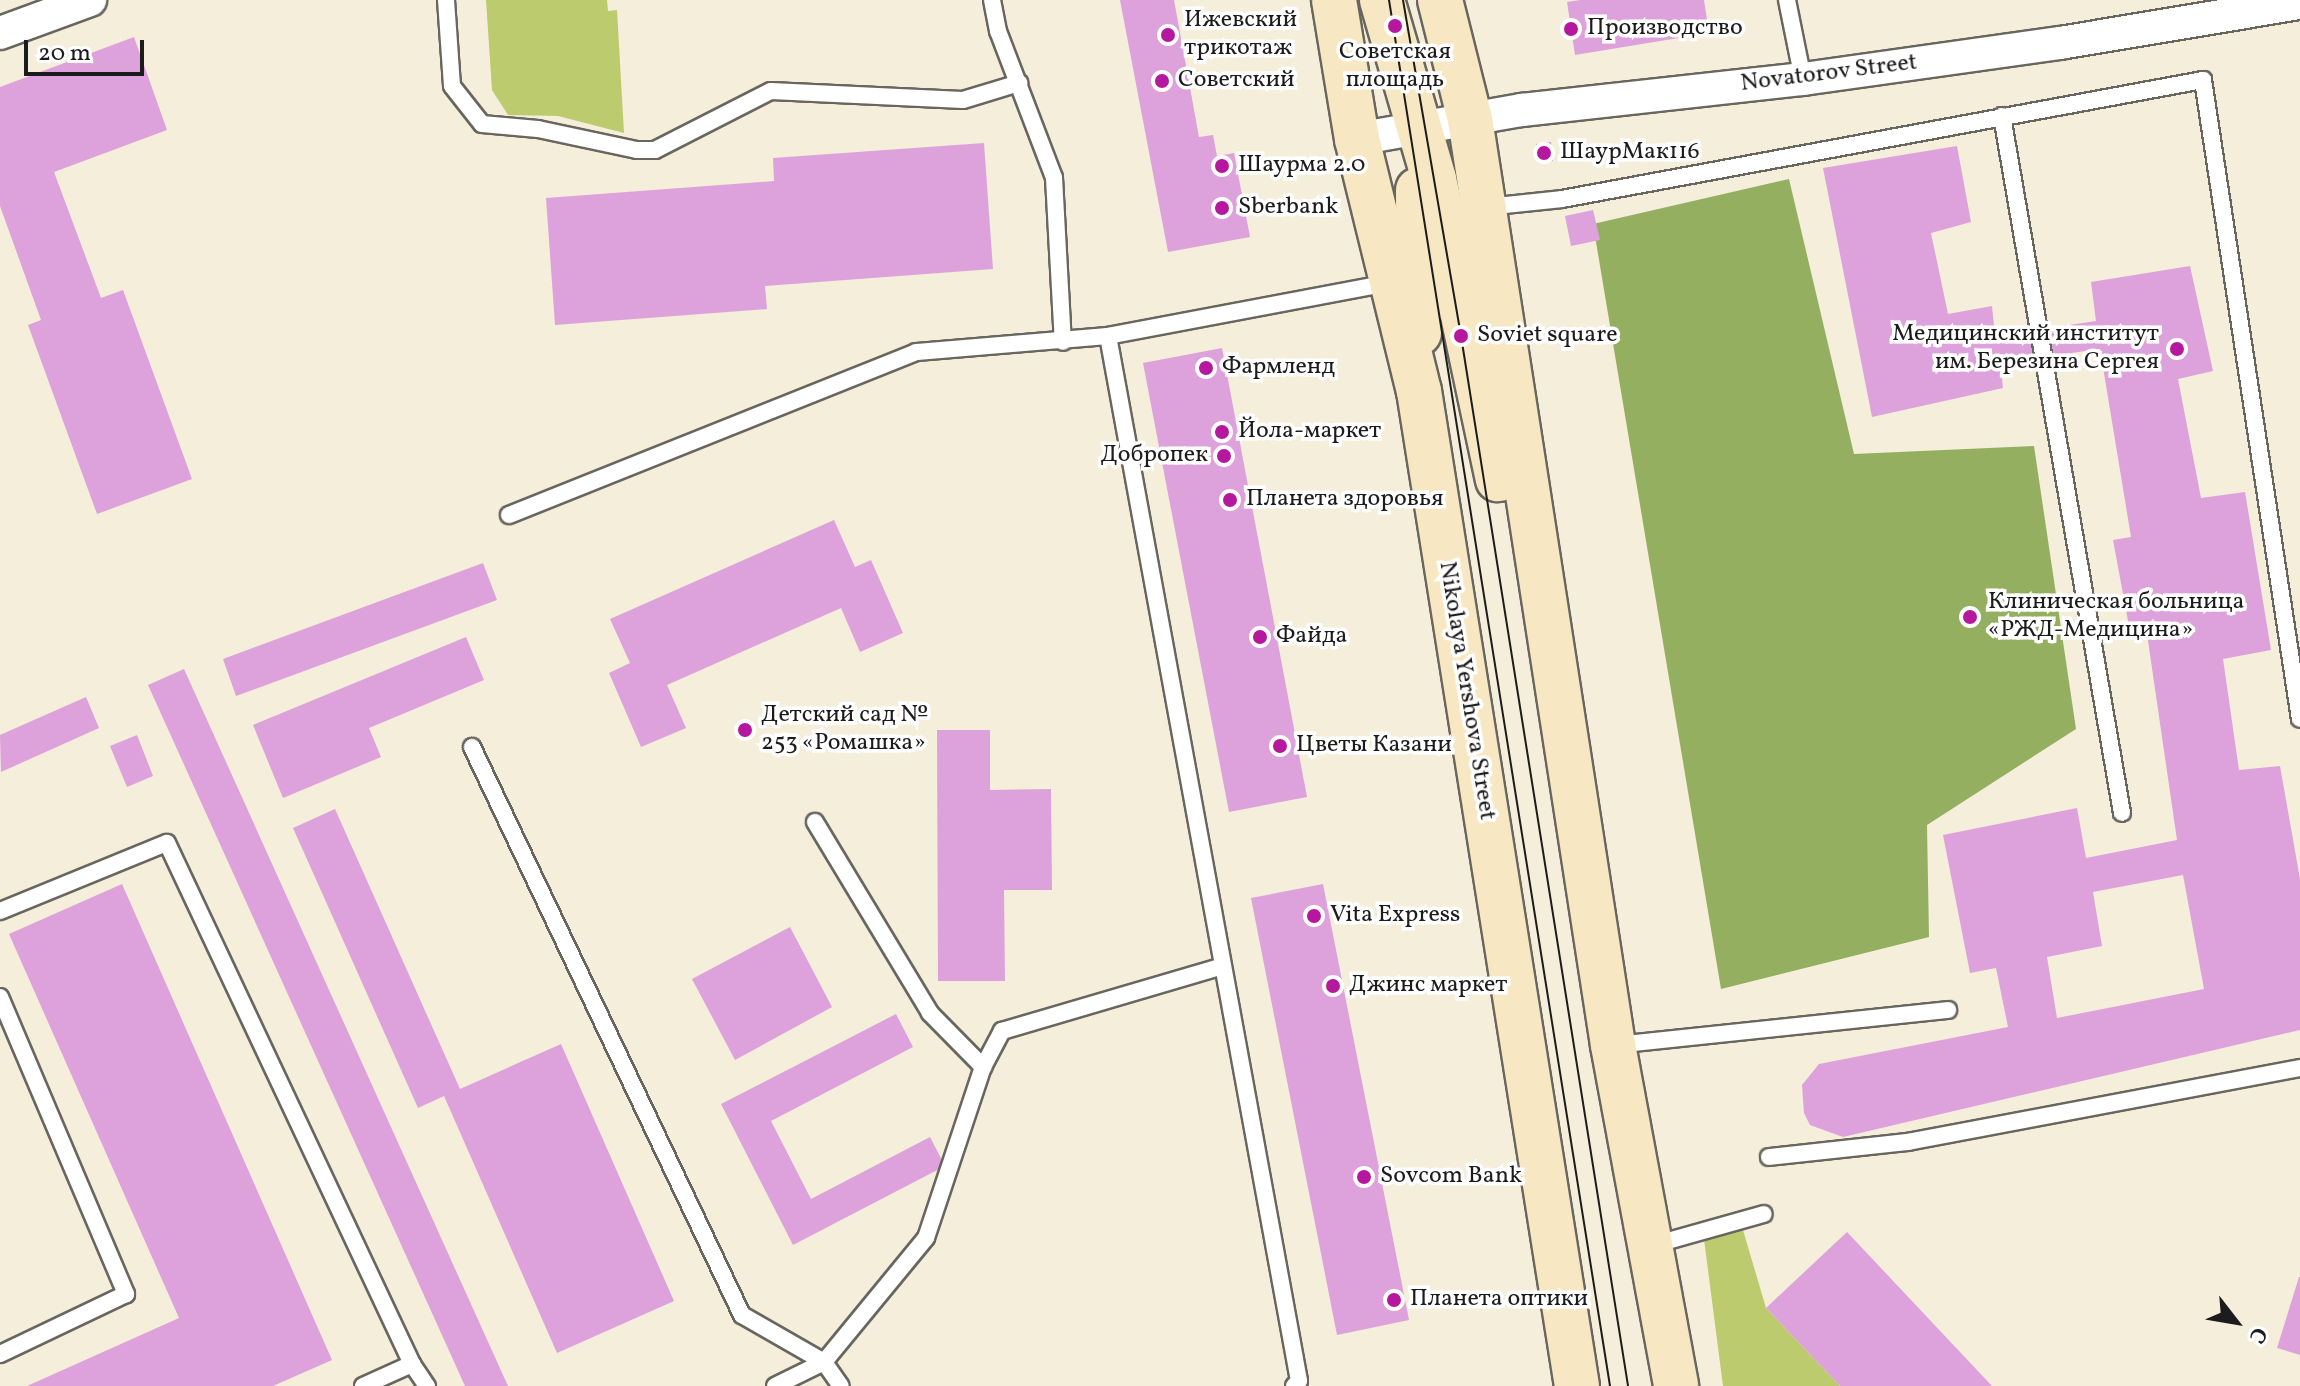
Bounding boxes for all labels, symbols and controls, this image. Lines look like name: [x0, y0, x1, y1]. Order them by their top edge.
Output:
place label: Ижевский трикотаж: [1184, 7, 1297, 63]
place label: Производство: [1587, 15, 1743, 43]
marker: Советская площадь: [1386, 17, 1404, 35]
marker: Производство: [1562, 20, 1580, 38]
scale bar: [28, 24, 148, 74]
marker: Ижевский трикотаж: [1159, 26, 1177, 44]
text: 20 m: [38, 37, 91, 71]
place label: Советская площадь: [1339, 39, 1451, 95]
street label: Novatorov Street: [1739, 49, 1919, 99]
place label: Советский: [1178, 67, 1295, 95]
marker: Советский: [1153, 72, 1171, 90]
place label: ШаурМак116: [1560, 139, 1700, 167]
marker: ШаурМак116: [1535, 144, 1553, 162]
place label: Шаурма 2.0: [1238, 152, 1366, 180]
marker: Шаурма 2.0: [1213, 157, 1231, 175]
place label: Sberbank: [1238, 194, 1338, 222]
marker: Sberbank: [1213, 199, 1231, 217]
place label: Медицинский институт им. Березина Сергея: [1892, 321, 2159, 377]
place label: Soviet square: [1477, 322, 1618, 350]
marker: Soviet square: [1452, 327, 1470, 345]
marker: Медицинский институт им. Березина Сергея: [2166, 338, 2188, 360]
place label: Фармленд: [1222, 354, 1335, 382]
marker: Фармленд: [1197, 359, 1215, 377]
place label: Йола-маркет: [1238, 418, 1381, 446]
marker: Йола-маркет: [1213, 423, 1231, 441]
place label: Добропек: [1100, 442, 1208, 470]
marker: Добропек: [1215, 447, 1233, 465]
place label: Планета здоровья: [1246, 486, 1444, 514]
marker: Планета здоровья: [1221, 491, 1239, 509]
street label: Nikolaya Yershova Street: [1431, 559, 1501, 823]
place label: Клиническая больница «РЖД-Медицина»: [1988, 589, 2245, 645]
marker: Клиническая больница «РЖД-Медицина»: [1959, 606, 1981, 628]
place label: Файда: [1276, 623, 1347, 651]
marker: Файда: [1251, 628, 1269, 646]
place label: Детский сад № 253 «Ромашка»: [761, 702, 928, 758]
marker: Детский сад № 253 «Ромашка»: [736, 721, 754, 739]
place label: Цветы Казани: [1296, 732, 1452, 760]
marker: Цветы Казани: [1271, 737, 1289, 755]
place label: Vita Express: [1330, 902, 1460, 930]
marker: Vita Express: [1305, 907, 1323, 925]
place label: Джинс маркет: [1349, 972, 1507, 1000]
marker: Джинс маркет: [1324, 977, 1342, 995]
place label: Sovcom Bank: [1380, 1163, 1522, 1191]
marker: Sovcom Bank: [1355, 1168, 1373, 1186]
north arrow: [2196, 1282, 2276, 1362]
place label: Планета оптики: [1410, 1286, 1588, 1314]
marker: Планета оптики: [1385, 1291, 1403, 1309]
text: С: [2240, 1321, 2274, 1349]

